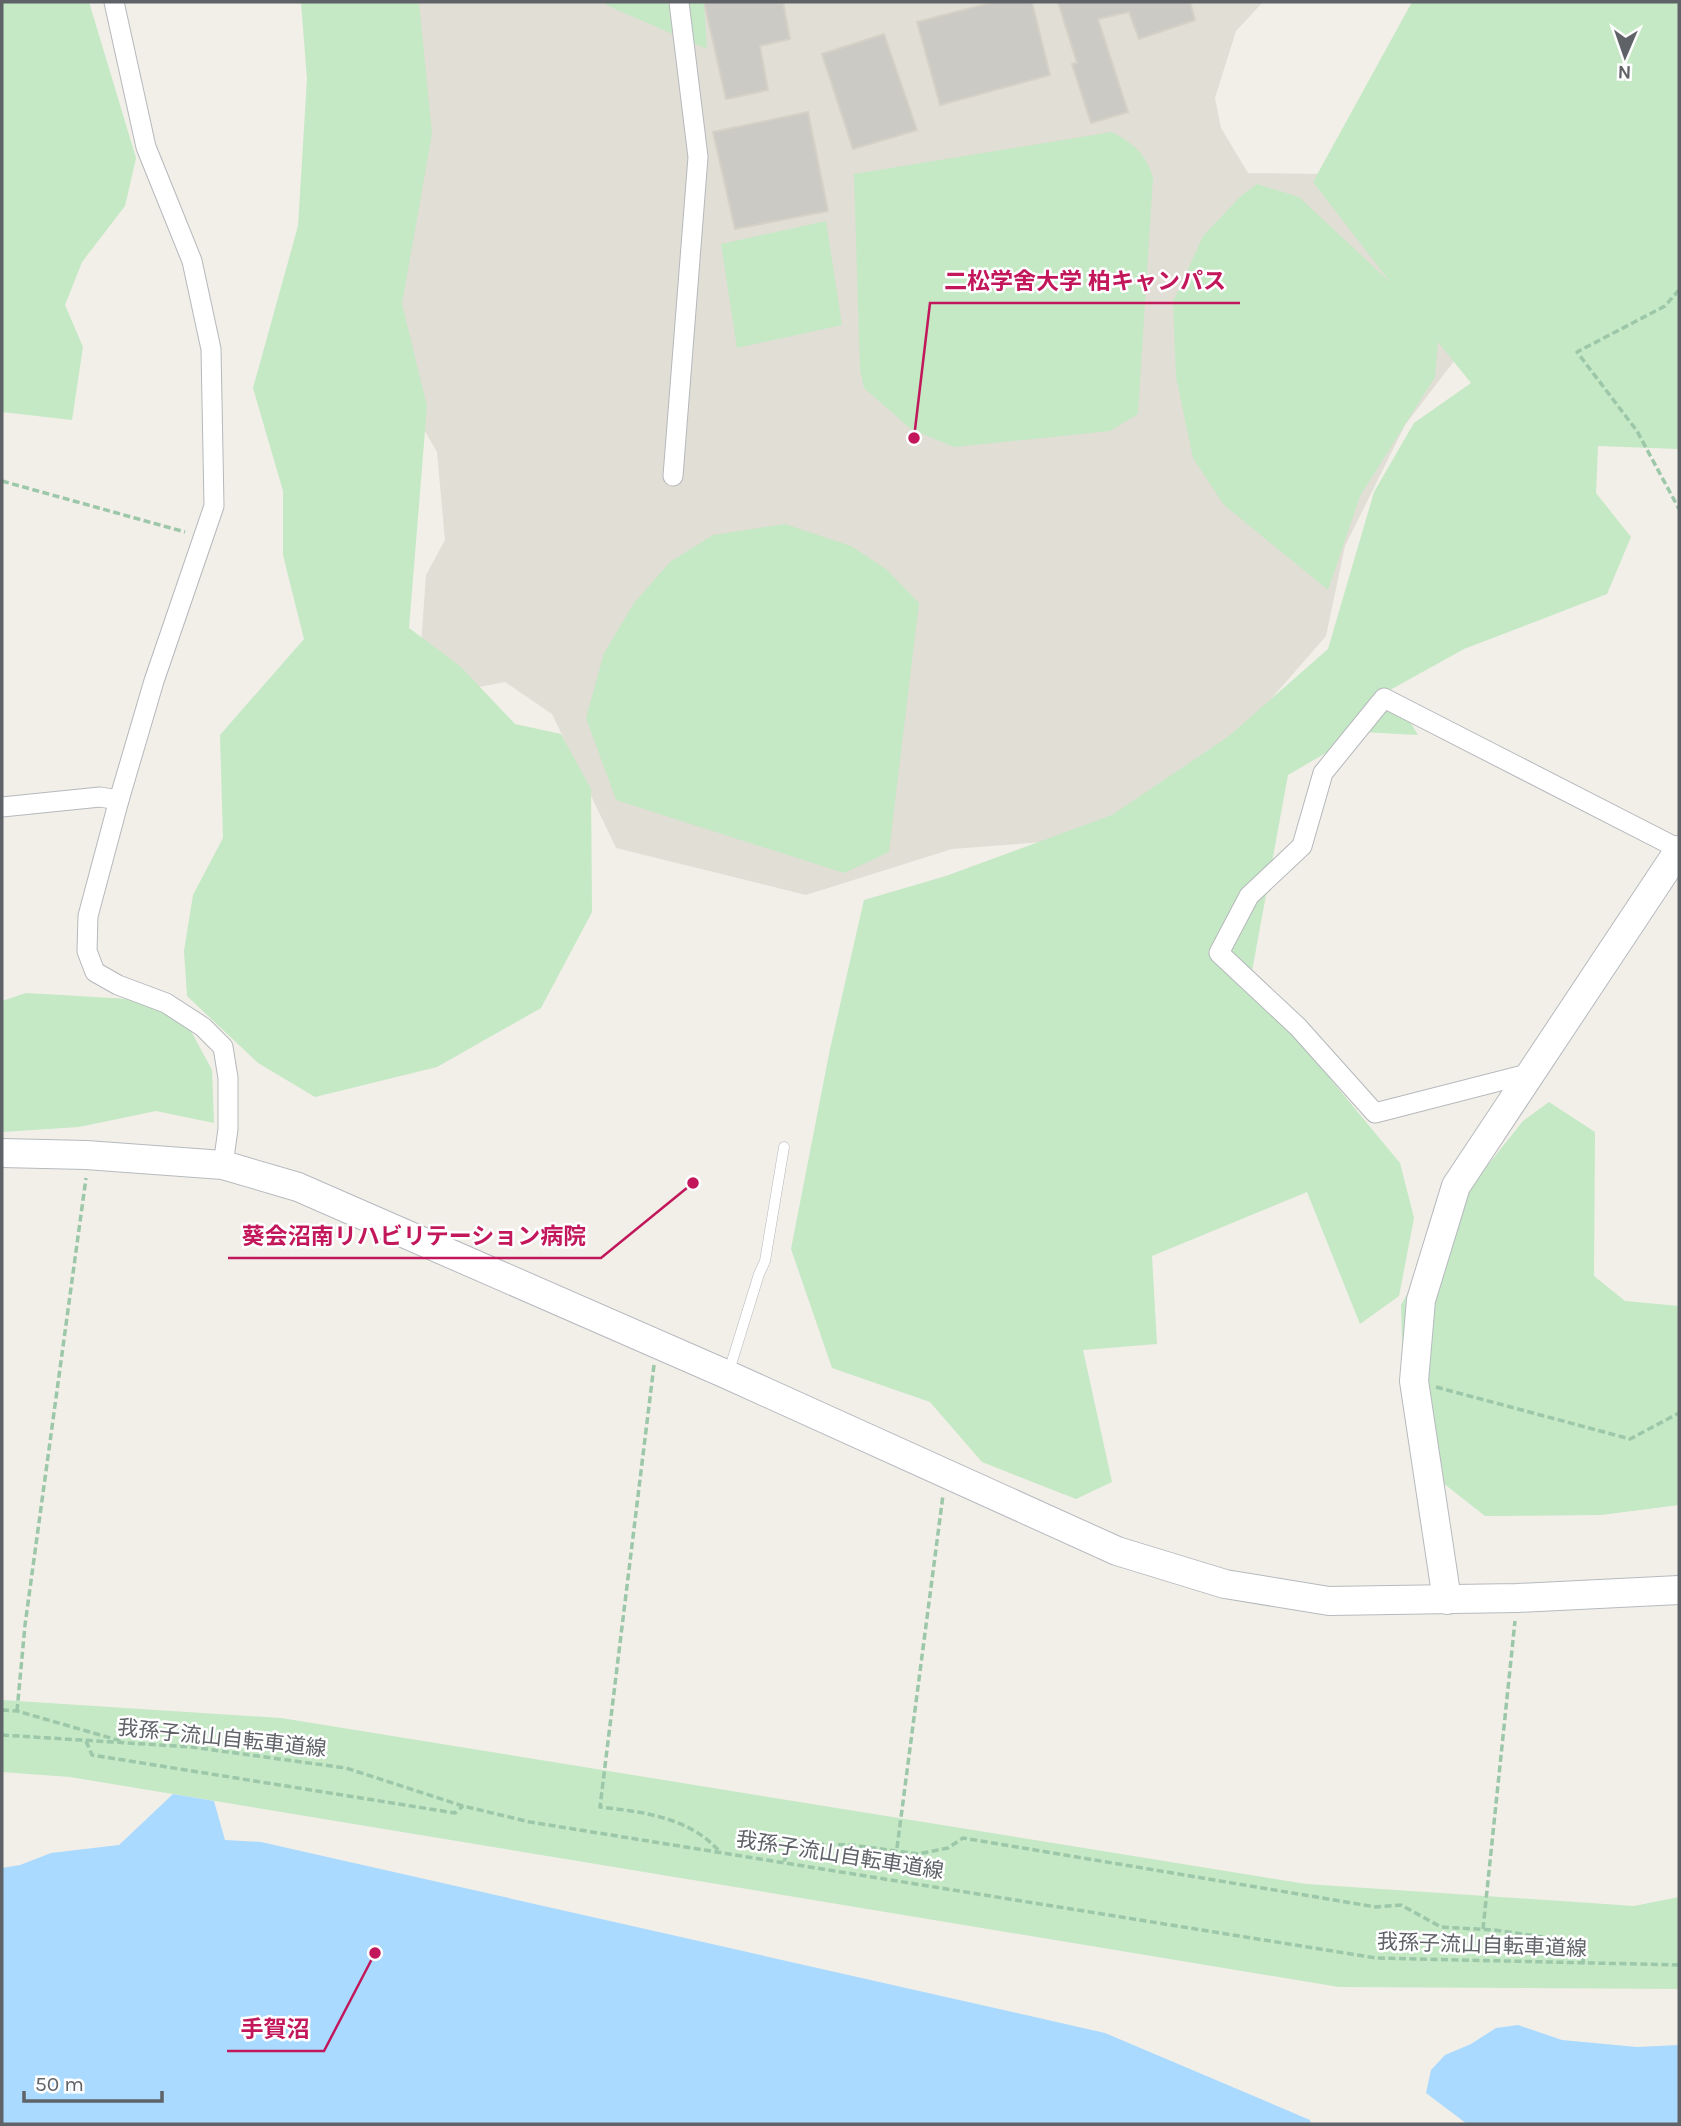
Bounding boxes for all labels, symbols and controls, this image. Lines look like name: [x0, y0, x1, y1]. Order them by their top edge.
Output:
north arrow: [1590, 21, 1660, 91]
text: N: [1617, 61, 1632, 83]
callout: 二松学舍大学 柏キャンパス: [930, 259, 1240, 303]
text: 二松学舍大学 柏キャンパス: [944, 268, 1226, 295]
callout: 葵会沼南リハビリテーション病院: [228, 1214, 601, 1258]
text: 葵会沼南リハビリテーション病院: [242, 1223, 586, 1250]
street label: 我孫子流山自転車道線: [116, 1715, 328, 1761]
street label: 我孫子流山自転車道線: [734, 1827, 946, 1883]
street label: 我孫子流山自転車道線: [1377, 1929, 1587, 1961]
callout: 手賀沼: [227, 2007, 324, 2051]
text: 手賀沼: [241, 2016, 310, 2043]
scale bar: [24, 2060, 163, 2104]
text: 50 m: [35, 2072, 84, 2096]

